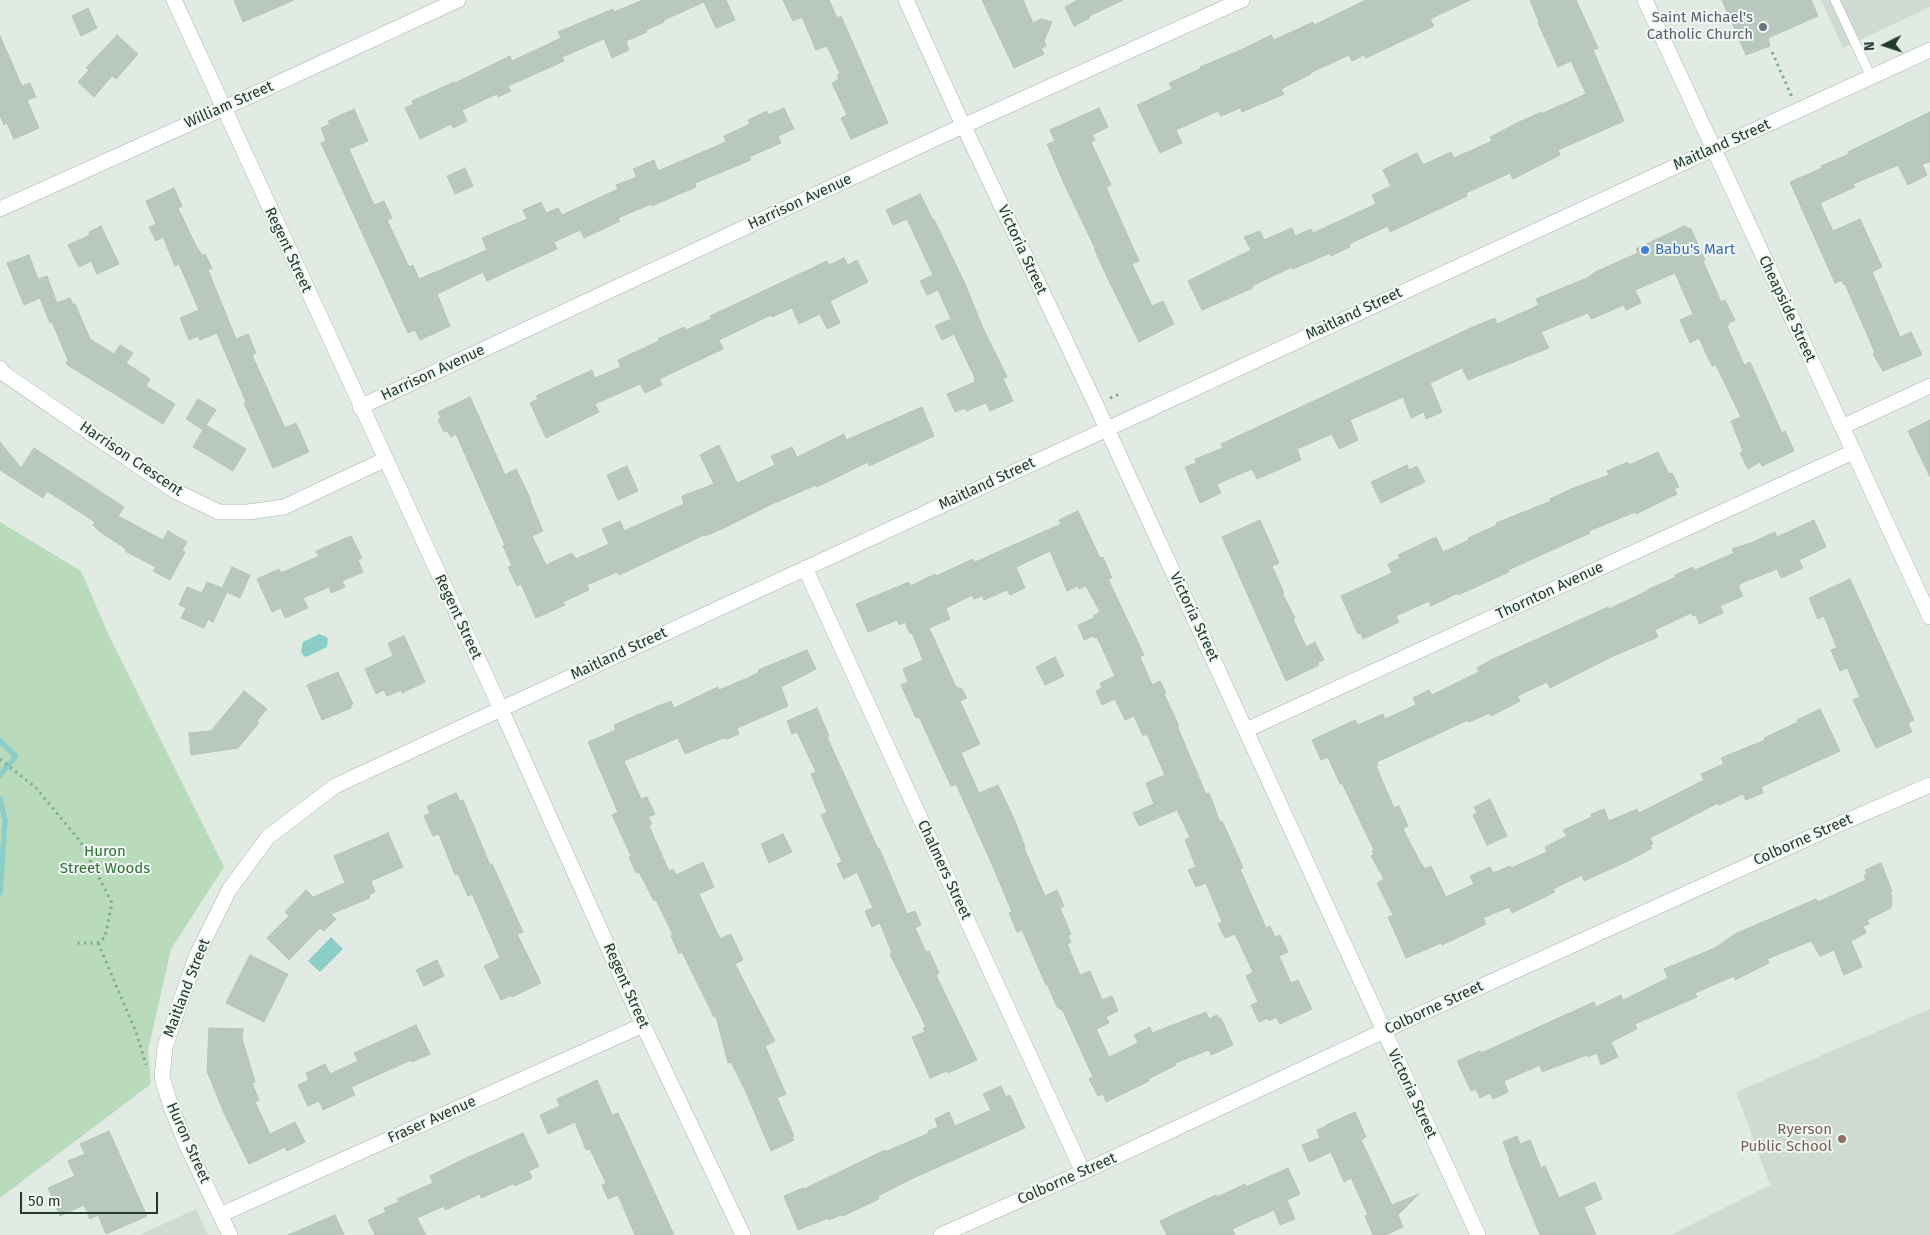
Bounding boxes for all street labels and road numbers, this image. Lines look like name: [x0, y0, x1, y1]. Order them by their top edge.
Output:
street label: William Street: [182, 77, 276, 133]
street label: Maitland Street: [1671, 116, 1773, 174]
street label: Harrison Avenue: [745, 170, 855, 234]
street label: Victoria Street: [993, 202, 1051, 298]
street label: Regent Street: [260, 205, 316, 295]
street label: Cheapside Street: [1755, 253, 1819, 365]
street label: Maitland Street: [1303, 284, 1405, 344]
street label: Harrison Avenue: [378, 341, 488, 405]
street label: Harrison Crescent: [76, 418, 186, 500]
street label: Maitland Street: [936, 454, 1038, 514]
street label: Thornton Avenue: [1493, 558, 1607, 624]
street label: Victoria Street: [1165, 569, 1223, 665]
street label: Regent Street: [430, 572, 486, 662]
street label: Maitland Street: [568, 624, 670, 684]
street label: Colborne Street: [1751, 810, 1855, 870]
street label: Chalmers Street: [913, 817, 975, 923]
street label: Maitland Street: [160, 936, 214, 1040]
street label: Regent Street: [599, 940, 653, 1032]
street label: Colborne Street: [1382, 977, 1486, 1039]
street label: Victoria Street: [1383, 1046, 1441, 1142]
street label: Fraser Avenue: [385, 1092, 479, 1148]
street label: Huron Street: [162, 1100, 214, 1186]
street label: Colborne Street: [1015, 1149, 1119, 1209]

